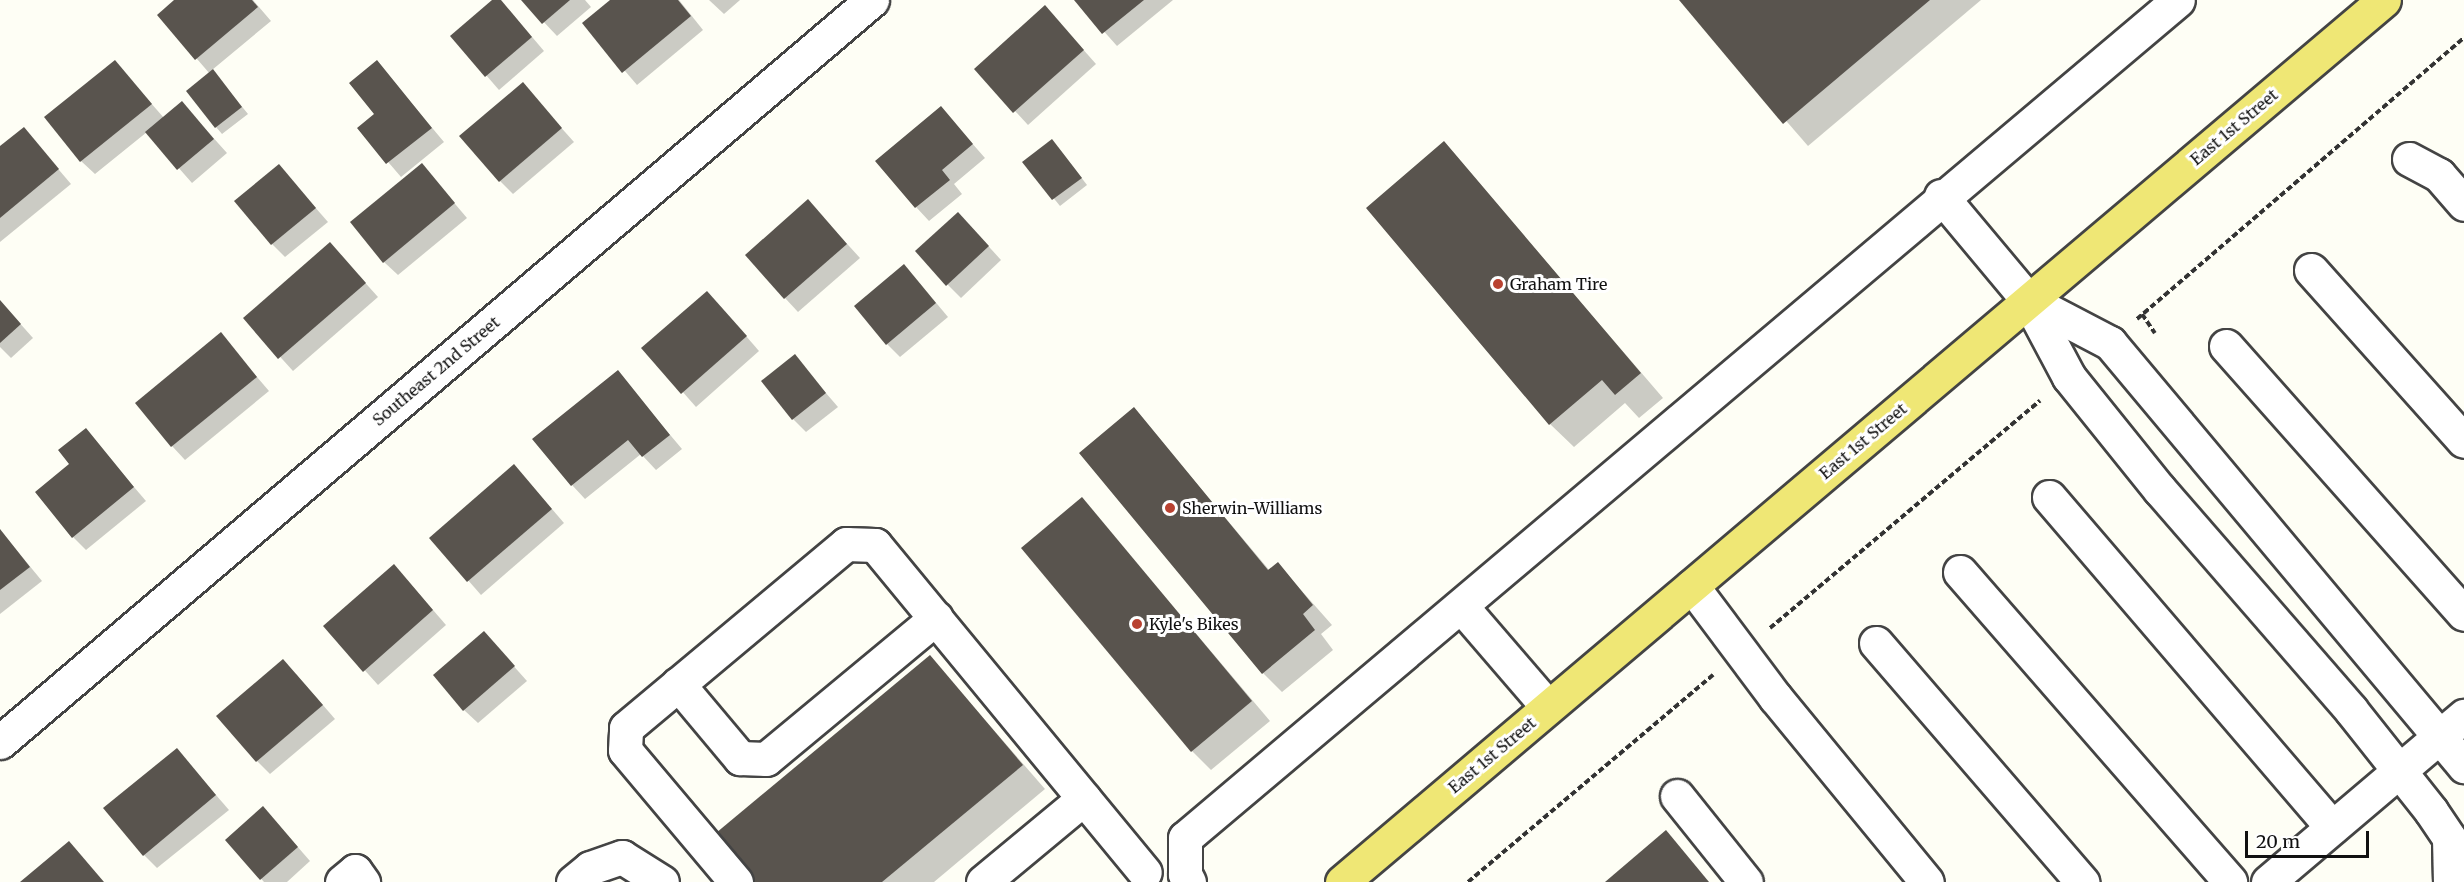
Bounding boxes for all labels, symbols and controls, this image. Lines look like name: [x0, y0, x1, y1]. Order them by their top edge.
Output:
street label: East 1st Street: [2186, 85, 2282, 169]
place label: Graham Tire: [1510, 274, 1607, 294]
marker: Graham Tire: [1491, 277, 1505, 291]
street label: Southeast 2nd Street: [369, 312, 503, 430]
street label: East 1st Street: [1815, 399, 1911, 483]
place label: Sherwin-Williams: [1182, 498, 1322, 518]
marker: Sherwin-Williams: [1163, 501, 1177, 515]
place label: Kyle's Bikes: [1149, 614, 1239, 634]
marker: Kyle's Bikes: [1130, 617, 1144, 631]
street label: East 1st Street: [1444, 713, 1540, 797]
scale bar: [2248, 819, 2372, 857]
text: 20 m: [2256, 830, 2300, 853]

